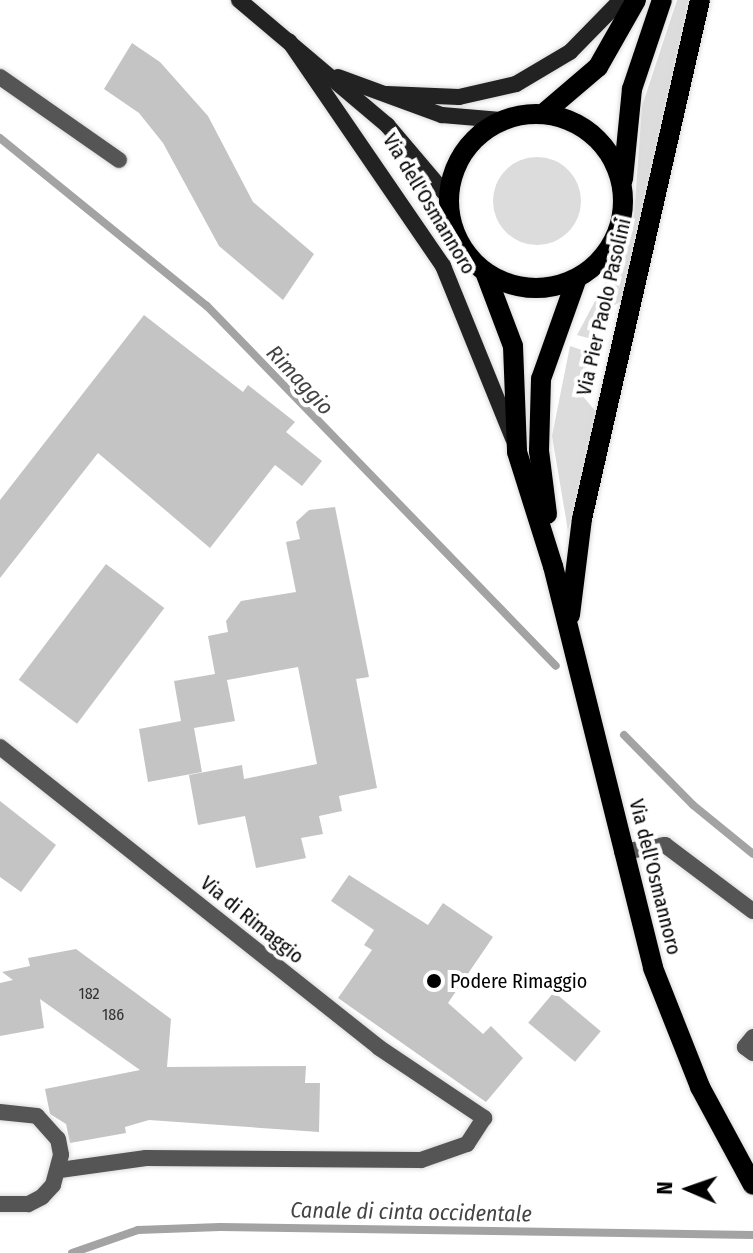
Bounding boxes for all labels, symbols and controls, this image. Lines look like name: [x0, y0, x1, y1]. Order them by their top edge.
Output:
street label: Via dell'Osmannoro: [378, 129, 480, 279]
street label: Via Pier Paolo Pasolini: [572, 216, 636, 398]
water label: Rimaggio: [261, 340, 339, 420]
street label: Via dell'Osmannoro: [624, 797, 686, 957]
street label: Via di Rimaggio: [196, 871, 308, 969]
place label: Podere Rimaggio: [450, 969, 587, 993]
marker: Podere Rimaggio: [425, 972, 443, 990]
house number: 182: [78, 984, 100, 1004]
house number: 186: [102, 1005, 124, 1025]
north arrow: [649, 1149, 729, 1229]
text: N: [651, 1181, 678, 1195]
water label: Canale di cinta occidentale: [290, 1197, 532, 1227]

